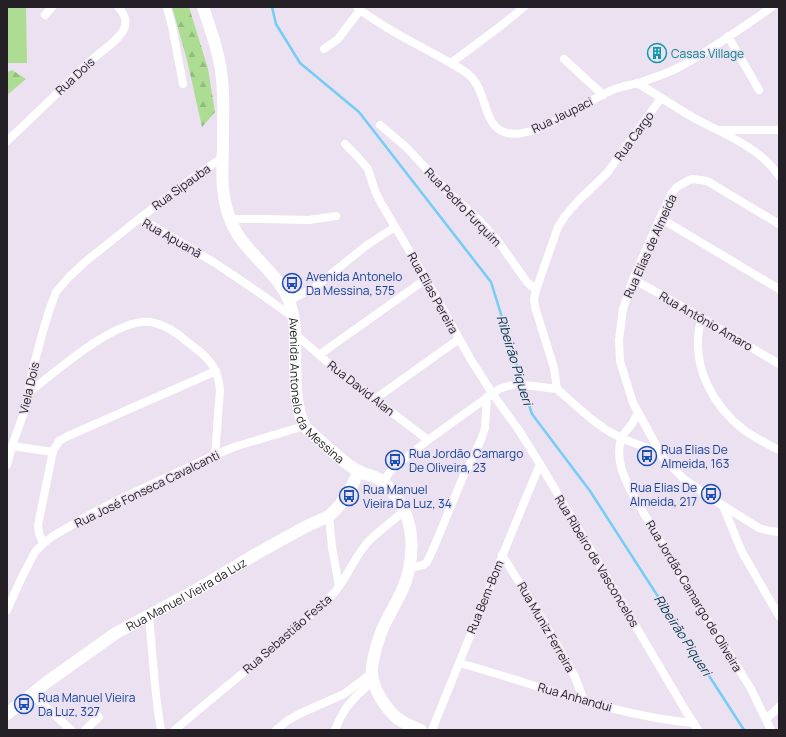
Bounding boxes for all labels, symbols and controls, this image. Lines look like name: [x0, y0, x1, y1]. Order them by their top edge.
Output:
building icon: Casas Village: [646, 42, 668, 64]
place label: Casas Village: [671, 45, 744, 62]
street label: Rua Dois: [52, 53, 98, 99]
street label: Rua Jaupaci: [529, 93, 595, 137]
street label: Rua Cargo: [610, 108, 658, 164]
street label: Rua Sipauba: [148, 160, 214, 214]
street label: Rua Pedro Furquim: [421, 164, 505, 250]
street label: Rua Elias de Almeida: [619, 191, 681, 301]
street label: Rua Apuanã: [139, 214, 205, 262]
street label: Rua Elias Pereira: [404, 249, 462, 337]
place label: Avenida Antonelo Da Messina, 575: [306, 268, 402, 299]
bus stop icon: Avenida Antonelo Da Messina, 575: [281, 272, 303, 294]
street label: Rua Antônio Amaro: [656, 287, 756, 355]
water label: Ribeirão Piqueri: [493, 313, 538, 409]
street label: Avenida Antonelo da Messina: [285, 316, 348, 467]
street label: Rua David Alan: [324, 356, 398, 420]
street label: Viela Dois: [15, 360, 43, 416]
place label: Rua Elias De Almeida, 163: [661, 441, 729, 472]
place label: Rua Jordão Camargo De Oliveira, 23: [409, 445, 523, 476]
bus stop icon: Rua Elias De Almeida, 163: [636, 445, 658, 467]
street label: Rua José Fonseca Cavalcanti: [72, 446, 222, 532]
bus stop icon: Rua Jordão Camargo De Oliveira, 23: [384, 449, 406, 471]
place label: Rua Elias De Almeida, 217: [630, 479, 697, 510]
place label: Rua Manuel Vieira Da Luz, 34: [363, 481, 452, 512]
bus stop icon: Rua Elias De Almeida, 217: [700, 483, 722, 505]
bus stop icon: Rua Manuel Vieira Da Luz, 34: [338, 485, 360, 507]
street label: Rua Ribeiro de Vasconcelos: [551, 492, 643, 630]
street label: Rua Jordão Camargo de Oliveira: [642, 517, 746, 675]
street label: Rua Manuel Vieira da Luz: [123, 553, 249, 635]
street label: Rua Bem-Bom: [463, 558, 507, 636]
street label: Rua Muniz Ferreira: [513, 579, 579, 675]
street label: Rua Sebastião Festa: [239, 591, 335, 677]
water label: Ribeirão Piqueri: [650, 591, 717, 681]
street label: Rua Anhandui: [536, 678, 614, 716]
place label: Rua Manuel Vieira Da Luz, 327: [38, 689, 135, 720]
bus stop icon: Rua Manuel Vieira Da Luz, 327: [13, 693, 35, 715]

